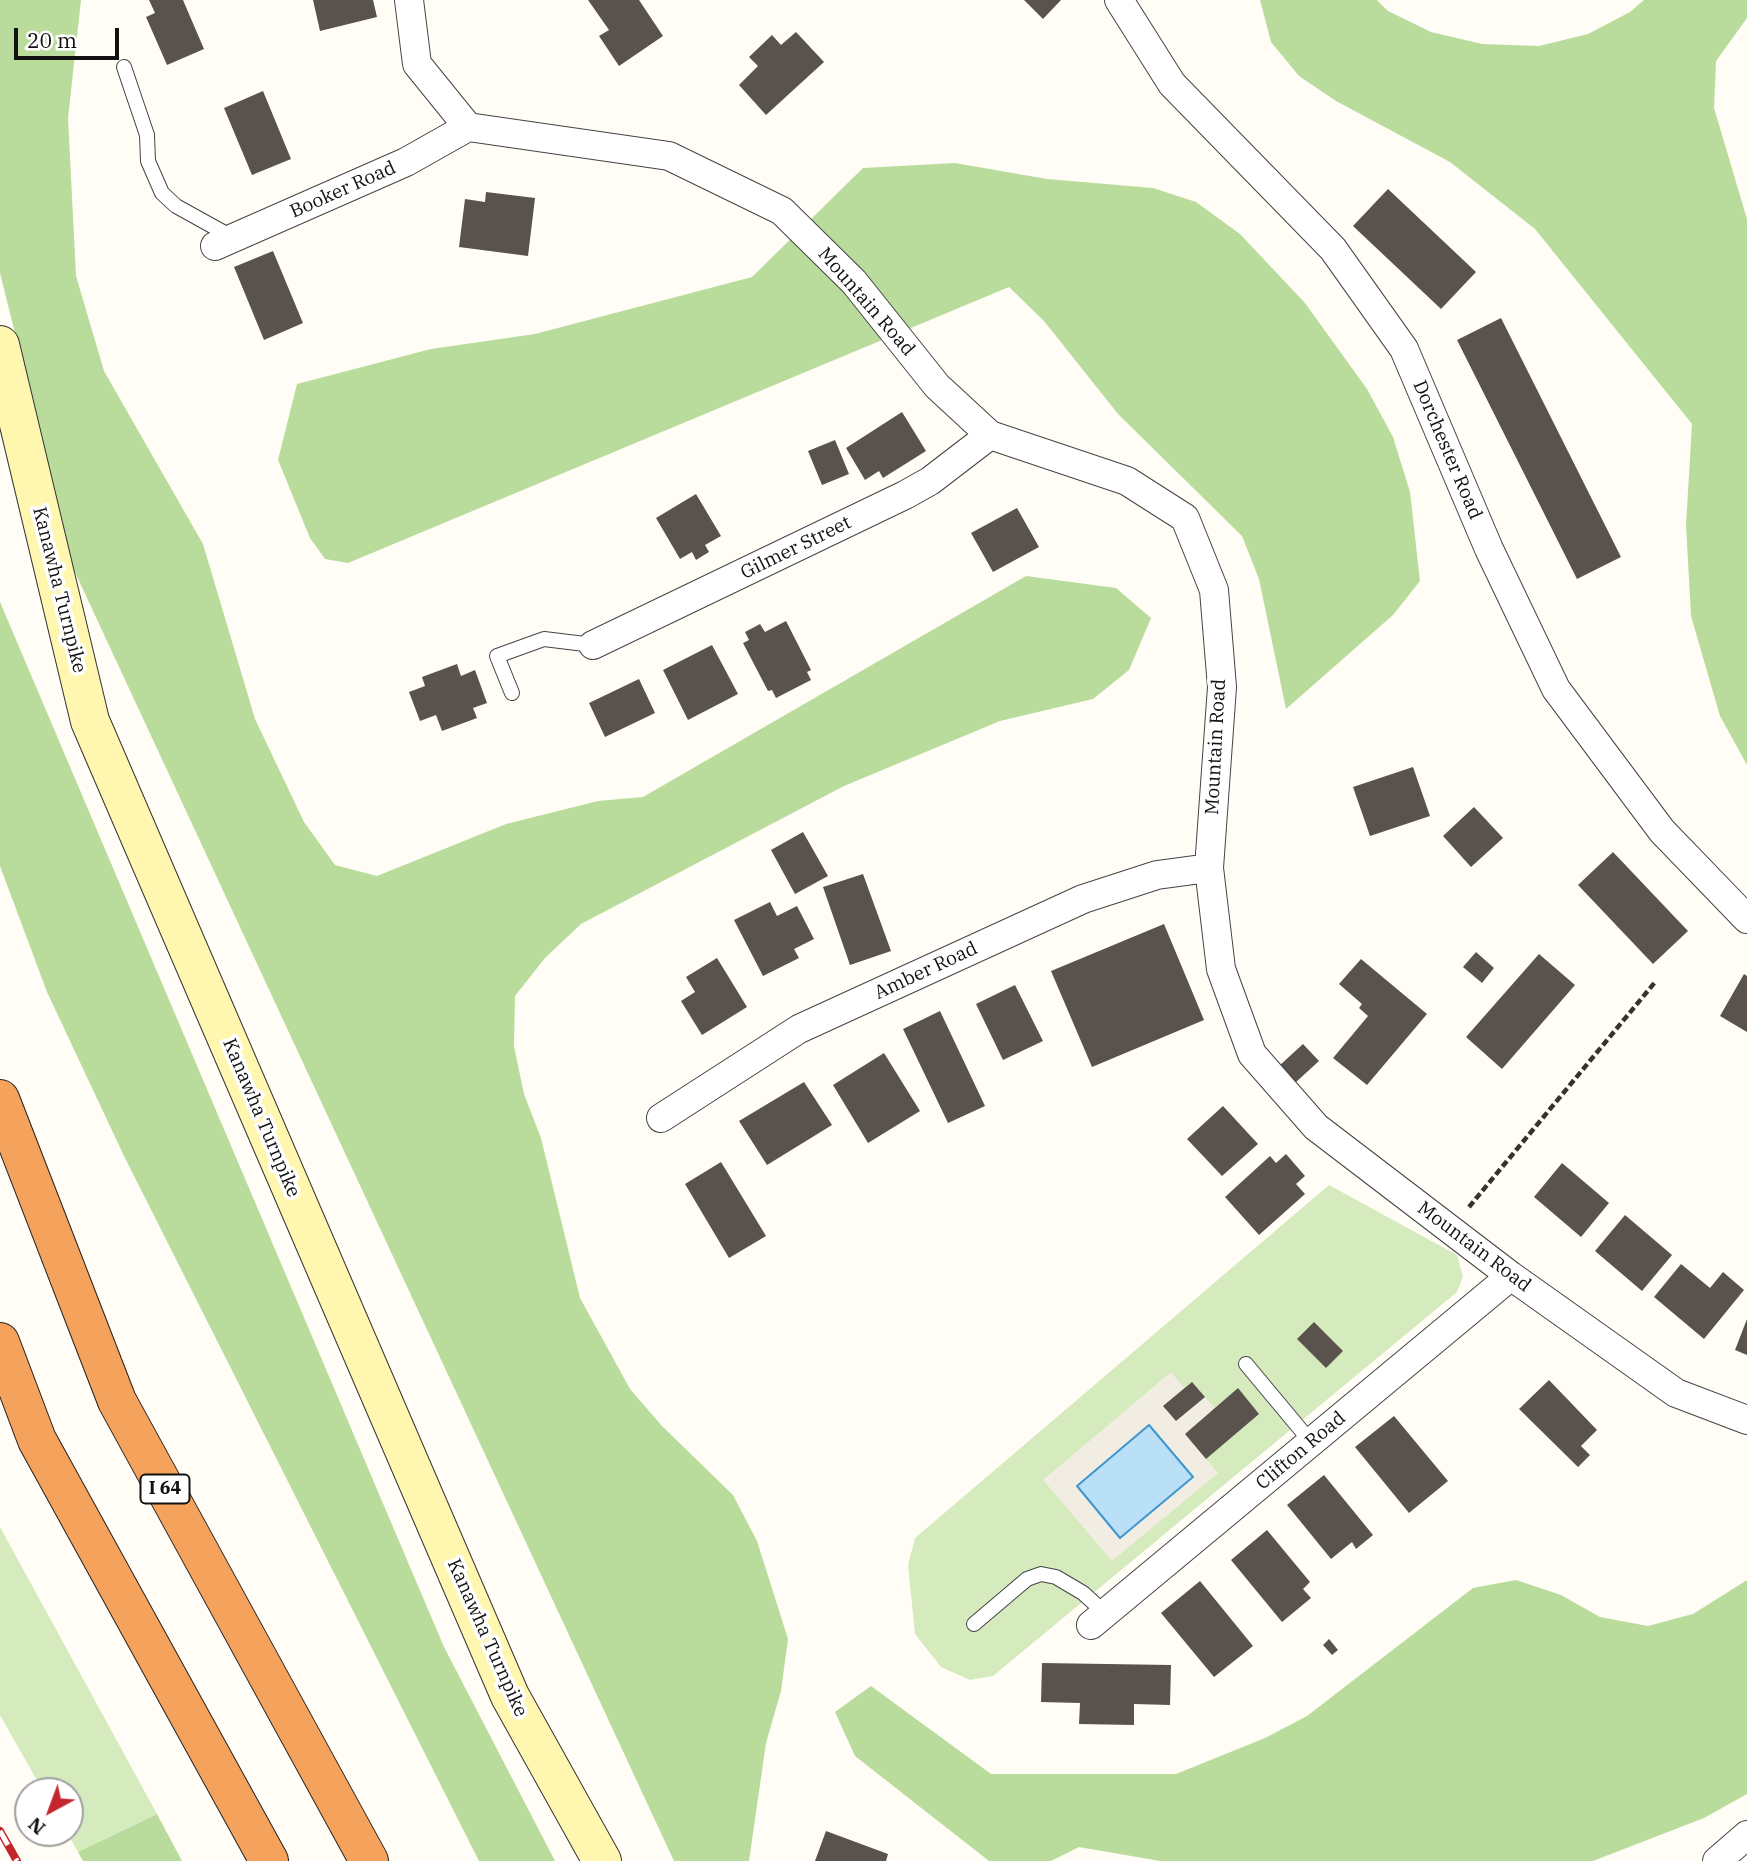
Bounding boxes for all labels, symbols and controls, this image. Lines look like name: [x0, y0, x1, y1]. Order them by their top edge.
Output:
scale bar: [18, 14, 122, 58]
text: 20 m: [27, 26, 77, 54]
street label: Booker Road: [287, 157, 399, 223]
street label: Mountain Road: [813, 243, 919, 361]
street label: Dorchester Road: [1407, 377, 1487, 523]
street label: Kanawha Turnpike: [27, 505, 91, 675]
street label: Gilmer Street: [737, 511, 855, 585]
street label: Mountain Road: [1201, 678, 1231, 816]
street label: Amber Road: [871, 937, 981, 1005]
street label: Kanawha Turnpike: [217, 1035, 305, 1201]
street label: Mountain Road: [1413, 1197, 1535, 1297]
street label: Clifton Road: [1252, 1407, 1350, 1495]
road number: I 64: [140, 1474, 190, 1504]
street label: Kanawha Turnpike: [442, 1556, 532, 1720]
north arrow: [14, 1777, 84, 1847]
text: N: [23, 1812, 50, 1840]

